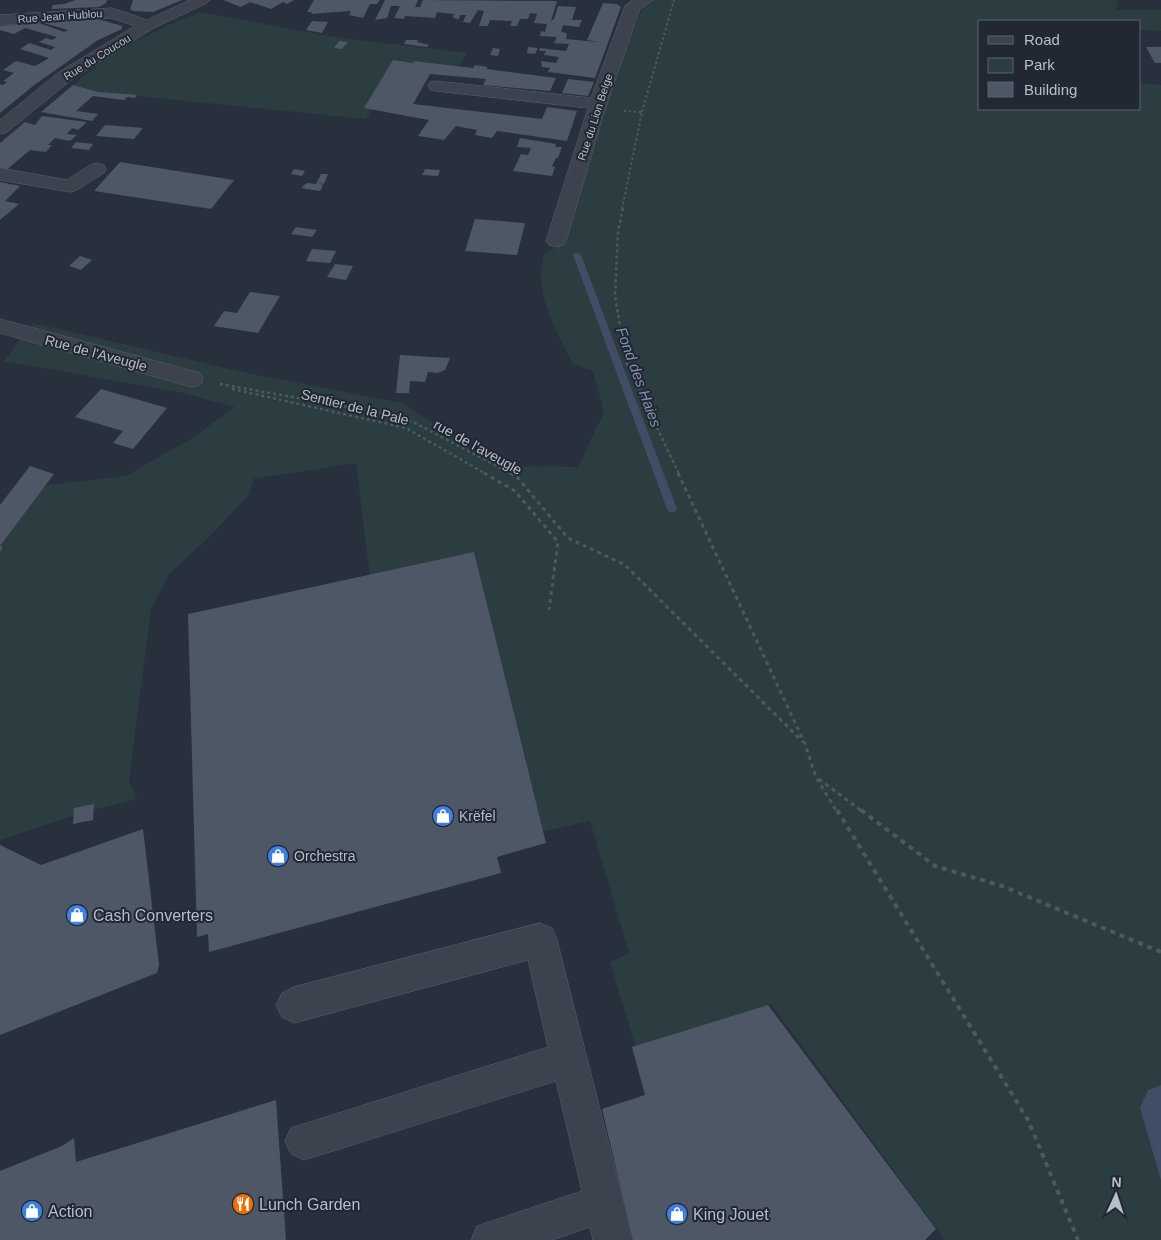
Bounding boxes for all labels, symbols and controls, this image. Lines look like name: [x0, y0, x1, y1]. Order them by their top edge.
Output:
street label: Rue Jean Hublou: [17, 7, 103, 25]
legend: [978, 20, 1141, 110]
text: Road: [1024, 31, 1060, 48]
street label: Rue du Coucou: [61, 32, 133, 82]
text: Park: [1024, 56, 1055, 73]
street label: Rue du Lion Belge: [575, 72, 615, 162]
text: Building: [1024, 81, 1077, 98]
water label: Fond des Haies: [613, 325, 665, 430]
street label: Rue de l'Aveugle: [43, 332, 149, 374]
street label: Sentier de la Pale: [299, 386, 411, 428]
street label: rue de l'aveugle: [431, 416, 525, 478]
shop icon: Krëfel: [431, 804, 455, 828]
place label: Krëfel: [459, 808, 496, 824]
shop icon: Orchestra: [266, 844, 290, 868]
place label: Orchestra: [294, 848, 356, 864]
shop icon: Cash Converters: [65, 903, 89, 927]
place label: Cash Converters: [93, 907, 213, 924]
north arrow: [1091, 1170, 1141, 1220]
text: N: [1111, 1174, 1122, 1190]
restaurant icon: Lunch Garden: [231, 1192, 255, 1216]
place label: Lunch Garden: [259, 1196, 360, 1213]
shop icon: Action: [20, 1199, 44, 1223]
shop icon: King Jouet: [665, 1202, 689, 1226]
place label: Action: [48, 1203, 92, 1220]
place label: King Jouet: [693, 1206, 769, 1223]

